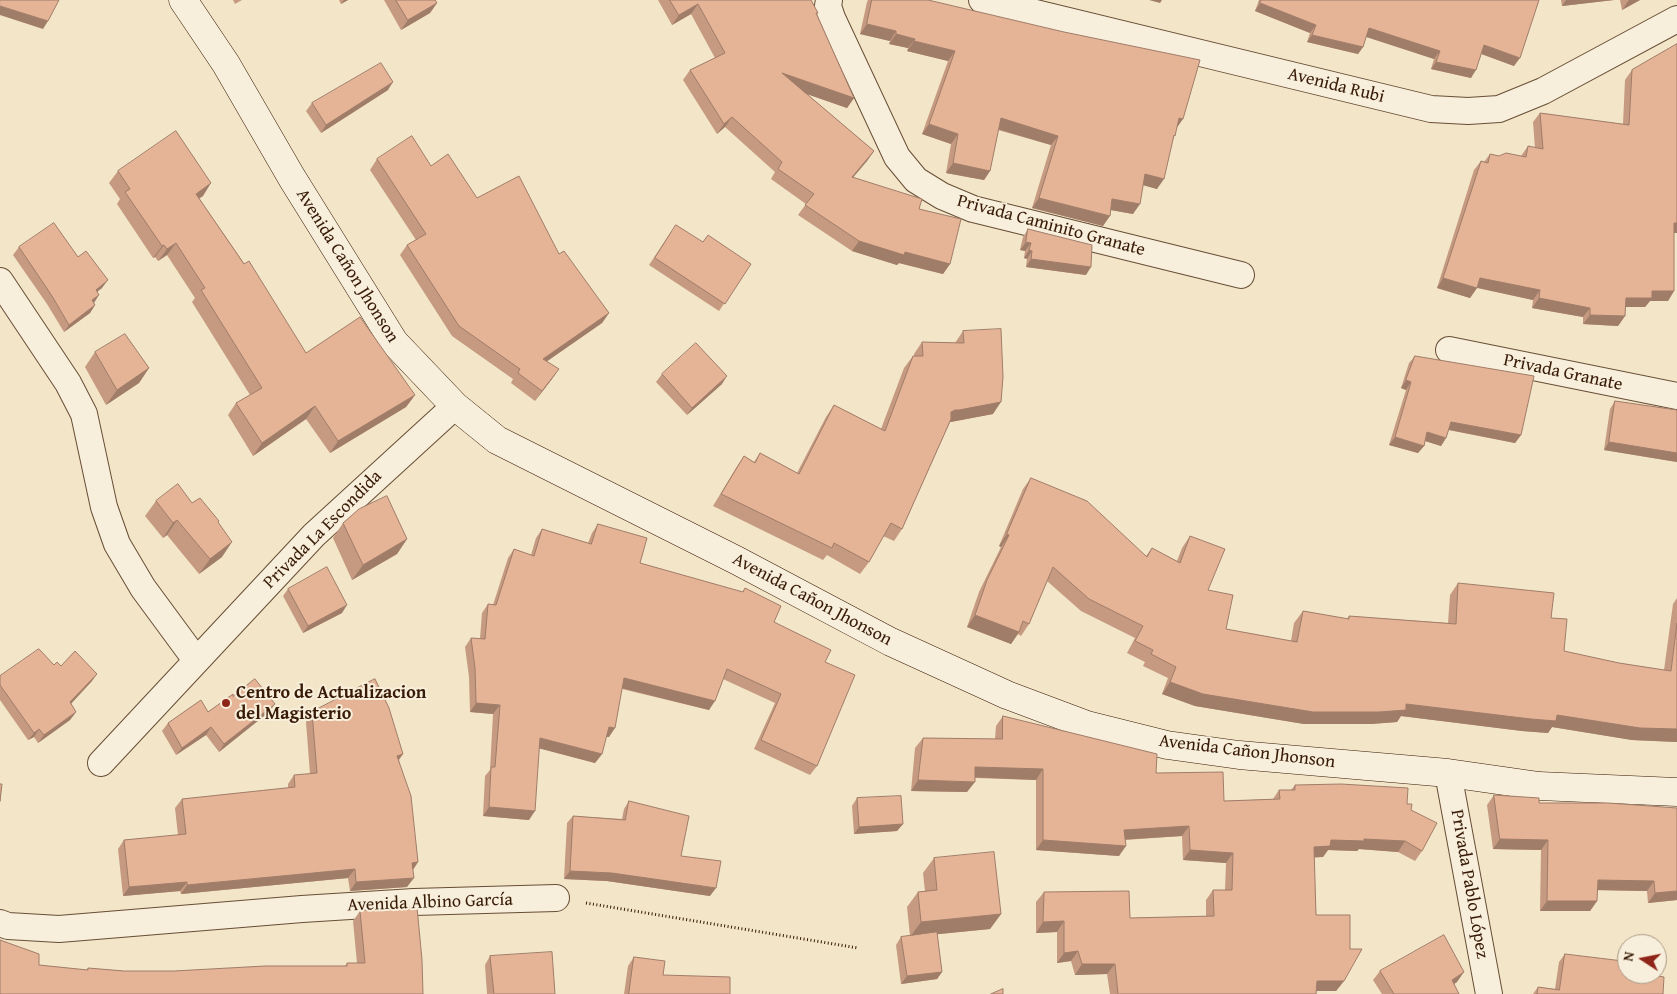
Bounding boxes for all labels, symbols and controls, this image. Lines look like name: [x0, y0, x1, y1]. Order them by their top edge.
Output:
street label: Avenida Rubi: [1285, 64, 1387, 108]
street label: Avenida Cañon Jhonson: [291, 185, 403, 347]
street label: Privada Caminito Granate: [955, 190, 1147, 262]
street label: Privada Granate: [1502, 350, 1624, 396]
street label: Privada La Escondida: [259, 466, 387, 594]
street label: Avenida Cañon Jhonson: [729, 549, 895, 651]
place label: Centro de Actualizacion del Magisterio: [236, 682, 426, 724]
marker: Centro de Actualizacion del Magisterio: [220, 697, 232, 709]
street label: Avenida Cañon Jhonson: [1158, 730, 1336, 774]
street label: Privada Pablo López: [1445, 808, 1493, 960]
street label: Avenida Albino García: [347, 889, 513, 917]
north arrow: [1617, 934, 1667, 984]
text: N: [1618, 950, 1639, 963]

